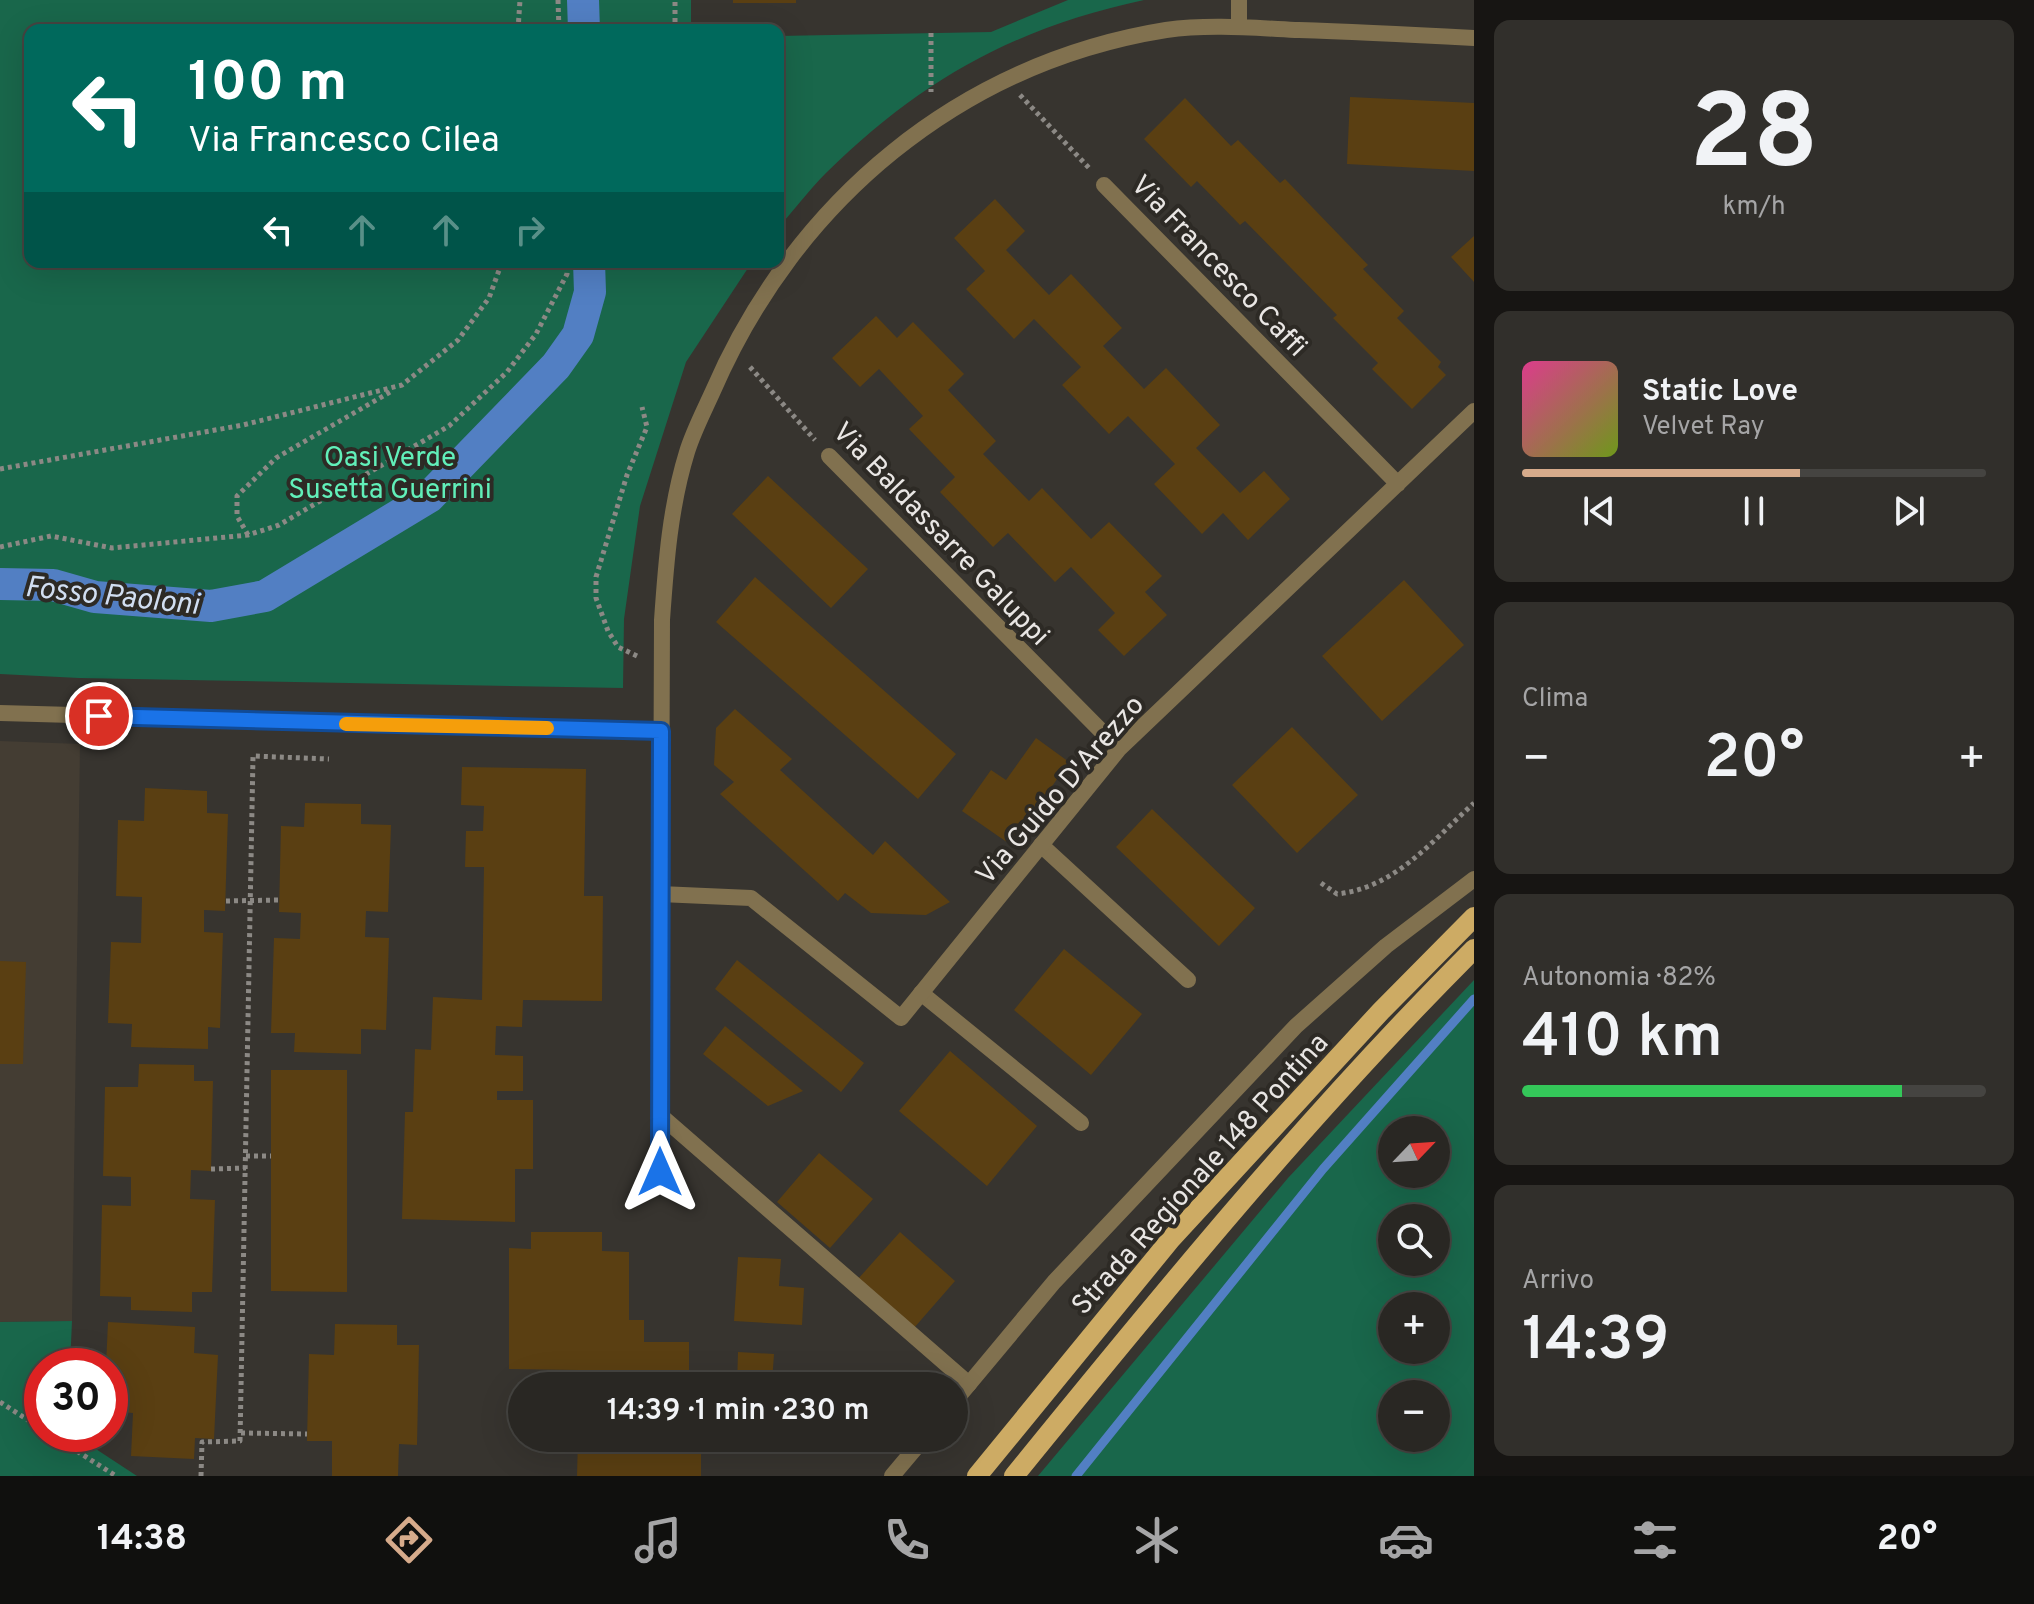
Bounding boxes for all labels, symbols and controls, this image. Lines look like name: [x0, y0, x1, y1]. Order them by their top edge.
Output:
text: 100 m: [188, 50, 347, 120]
icon: left: [56, 56, 160, 160]
text: 28: [1689, 73, 1819, 205]
text: Via Francesco Cilea: [188, 119, 500, 165]
street label: Via Francesco Caffi: [1122, 169, 1314, 366]
text: km/h: [1722, 191, 1786, 224]
icon: left: [256, 208, 300, 252]
icon: ahead: [340, 208, 384, 252]
icon: ahead: [424, 208, 468, 252]
icon: right: [508, 208, 552, 252]
text: Static Love: [1642, 374, 1798, 411]
text: Velvet Ray: [1642, 411, 1765, 444]
street label: Via Baldassarre Galuppi: [824, 416, 1056, 655]
park label: Oasi Verde Susetta Guerrini: [288, 441, 492, 509]
icon: previous: [1577, 489, 1621, 533]
icon: pause: [1732, 489, 1776, 533]
icon: next: [1887, 489, 1931, 533]
water label: Fosso Paoloni: [23, 570, 202, 625]
pin: [65, 682, 133, 750]
text: Clima: [1522, 683, 1588, 716]
street label: Via Guido D'Arezzo: [969, 689, 1153, 893]
icon: arrive: [77, 694, 121, 738]
text: 20°: [1704, 723, 1804, 799]
text: −: [1522, 733, 1550, 789]
text: +: [1958, 733, 1986, 789]
text: Autonomia · 82%: [1522, 962, 1716, 995]
text: 410 km: [1522, 1002, 1723, 1078]
street label: Strada Regionale 148 Pontina: [1065, 1027, 1337, 1324]
north arrow: [1378, 1116, 1450, 1188]
map controls: [1378, 1116, 1450, 1452]
position arrow: [618, 1130, 702, 1214]
button: search: [1378, 1204, 1450, 1276]
text: Arrivo: [1522, 1265, 1594, 1298]
button: +: [1378, 1292, 1450, 1364]
text: 14:39: [1522, 1305, 1670, 1381]
speed limit sign: 30: [24, 1348, 128, 1452]
button: −: [1378, 1380, 1450, 1452]
text: 14:39 · 1 min · 230 m: [607, 1393, 869, 1430]
icon: directions: [381, 1512, 437, 1568]
icon: music: [630, 1512, 686, 1568]
icon: phone: [879, 1512, 935, 1568]
icon: climate: [1129, 1512, 1185, 1568]
icon: car: [1378, 1512, 1434, 1568]
icon: filters: [1627, 1512, 1683, 1568]
text: 14:38: [97, 1517, 187, 1563]
text: 20°: [1877, 1517, 1937, 1563]

